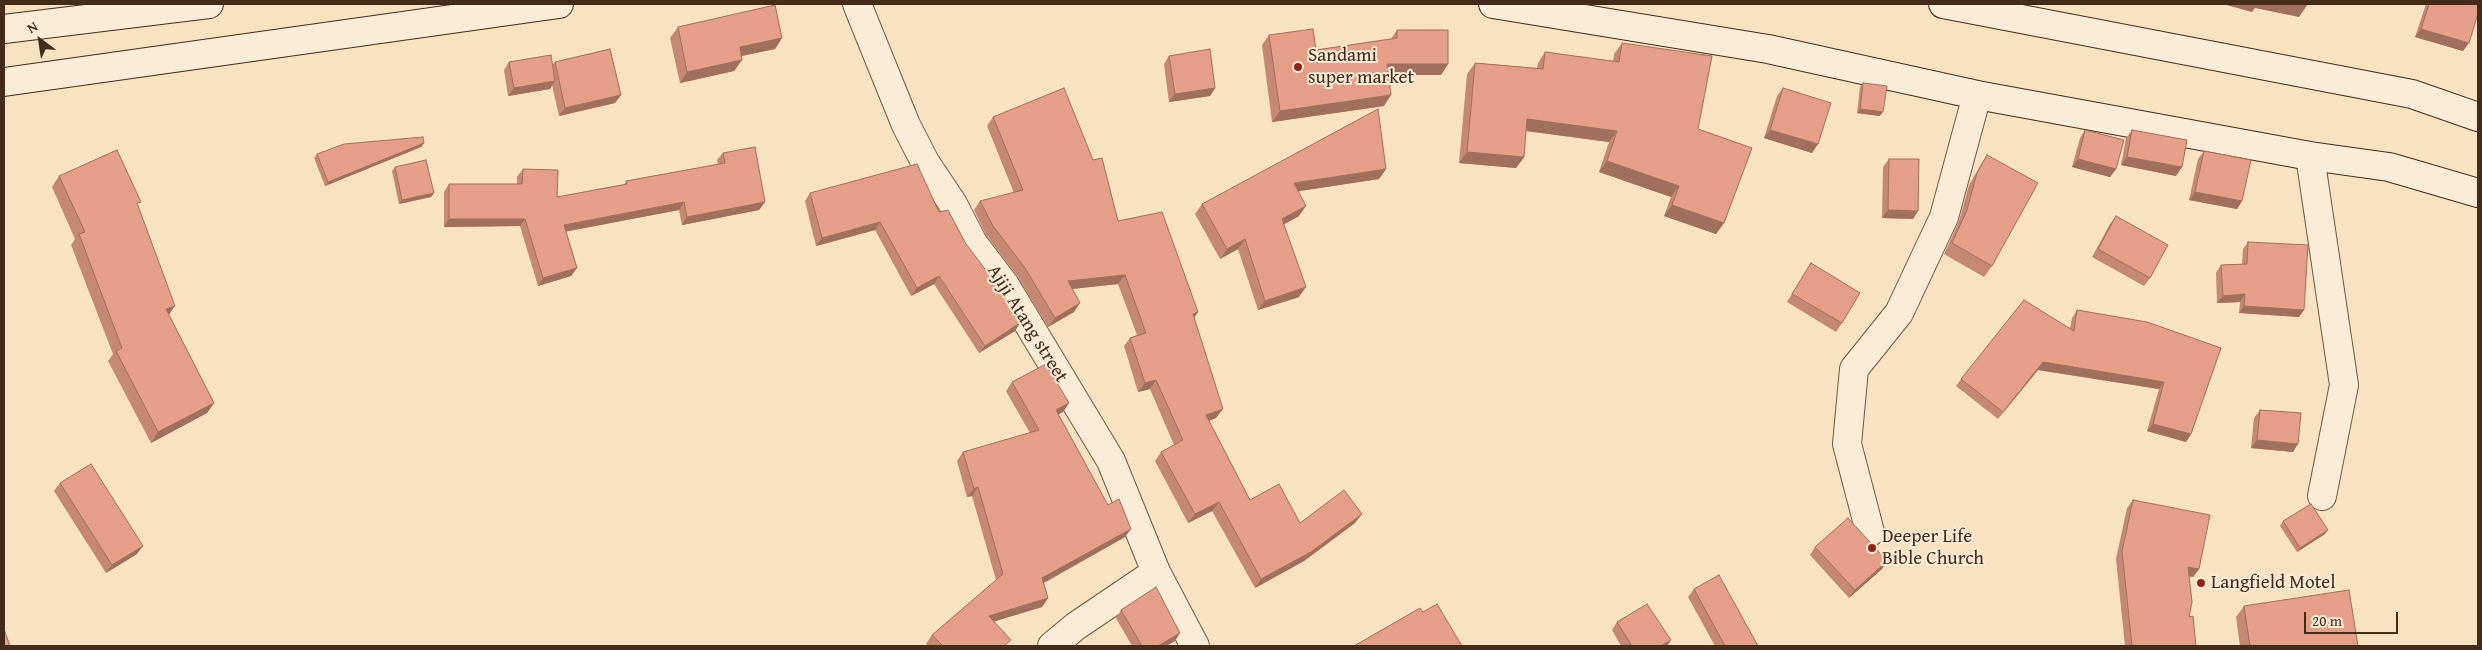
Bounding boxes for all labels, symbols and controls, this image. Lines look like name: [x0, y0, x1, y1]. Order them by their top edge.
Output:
north arrow: [15, 15, 65, 65]
text: N: [23, 16, 41, 38]
place label: Sandami super market: [1308, 45, 1414, 89]
marker: Sandami super market: [1292, 61, 1304, 73]
street label: Ajiji Atang street: [982, 261, 1072, 387]
place label: Deeper Life Bible Church: [1882, 526, 1984, 570]
marker: Deeper Life Bible Church: [1866, 542, 1878, 554]
place label: Langfield Motel: [2211, 572, 2336, 594]
marker: Langfield Motel: [2195, 577, 2207, 589]
scale bar: [2307, 602, 2401, 634]
text: 20 m: [2312, 610, 2342, 631]

